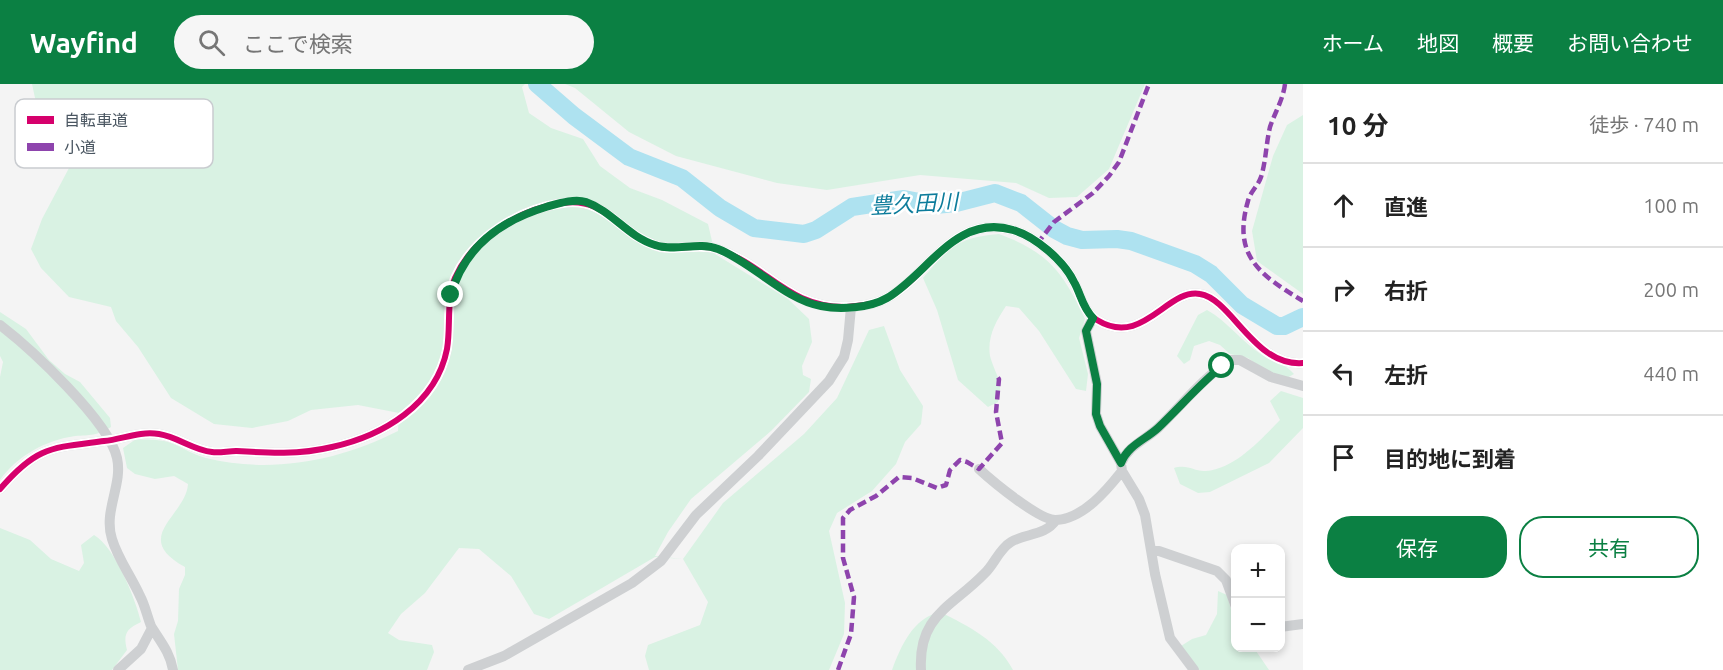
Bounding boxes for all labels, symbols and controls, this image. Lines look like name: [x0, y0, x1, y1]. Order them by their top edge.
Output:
search box: [174, 15, 594, 69]
icon: search: [195, 26, 228, 59]
text: Wayfind: [30, 27, 138, 58]
text: ここで検索: [243, 31, 353, 56]
text: ホーム: [1322, 31, 1384, 55]
text: 地図: [1417, 31, 1459, 55]
text: 概要: [1492, 31, 1534, 55]
text: お問い合わせ: [1567, 31, 1693, 55]
legend: [15, 99, 213, 168]
text: 自転車道: [64, 111, 128, 129]
text: 10 分: [1327, 111, 1389, 140]
text: 徒歩 · 740 m: [1589, 113, 1699, 136]
text: 小道: [64, 138, 96, 156]
water label: 豊久田川: [869, 188, 961, 218]
icon: ahead: [1327, 189, 1360, 222]
text: 直進: [1384, 194, 1428, 219]
text: 100 m: [1643, 194, 1699, 217]
icon: right: [1327, 273, 1360, 306]
text: 右折: [1384, 278, 1428, 303]
text: 200 m: [1643, 278, 1699, 301]
route end: [437, 281, 463, 307]
route start: [1208, 352, 1234, 378]
icon: left: [1327, 357, 1360, 390]
text: 左折: [1384, 362, 1428, 387]
text: 440 m: [1643, 362, 1699, 385]
icon: arrive: [1327, 441, 1360, 474]
text: 目的地に到着: [1384, 446, 1516, 471]
button: 保存: [1327, 516, 1507, 578]
button: 共有: [1519, 516, 1699, 578]
map controls: [1231, 544, 1285, 652]
button: +: [1231, 544, 1285, 598]
button: −: [1231, 598, 1285, 652]

